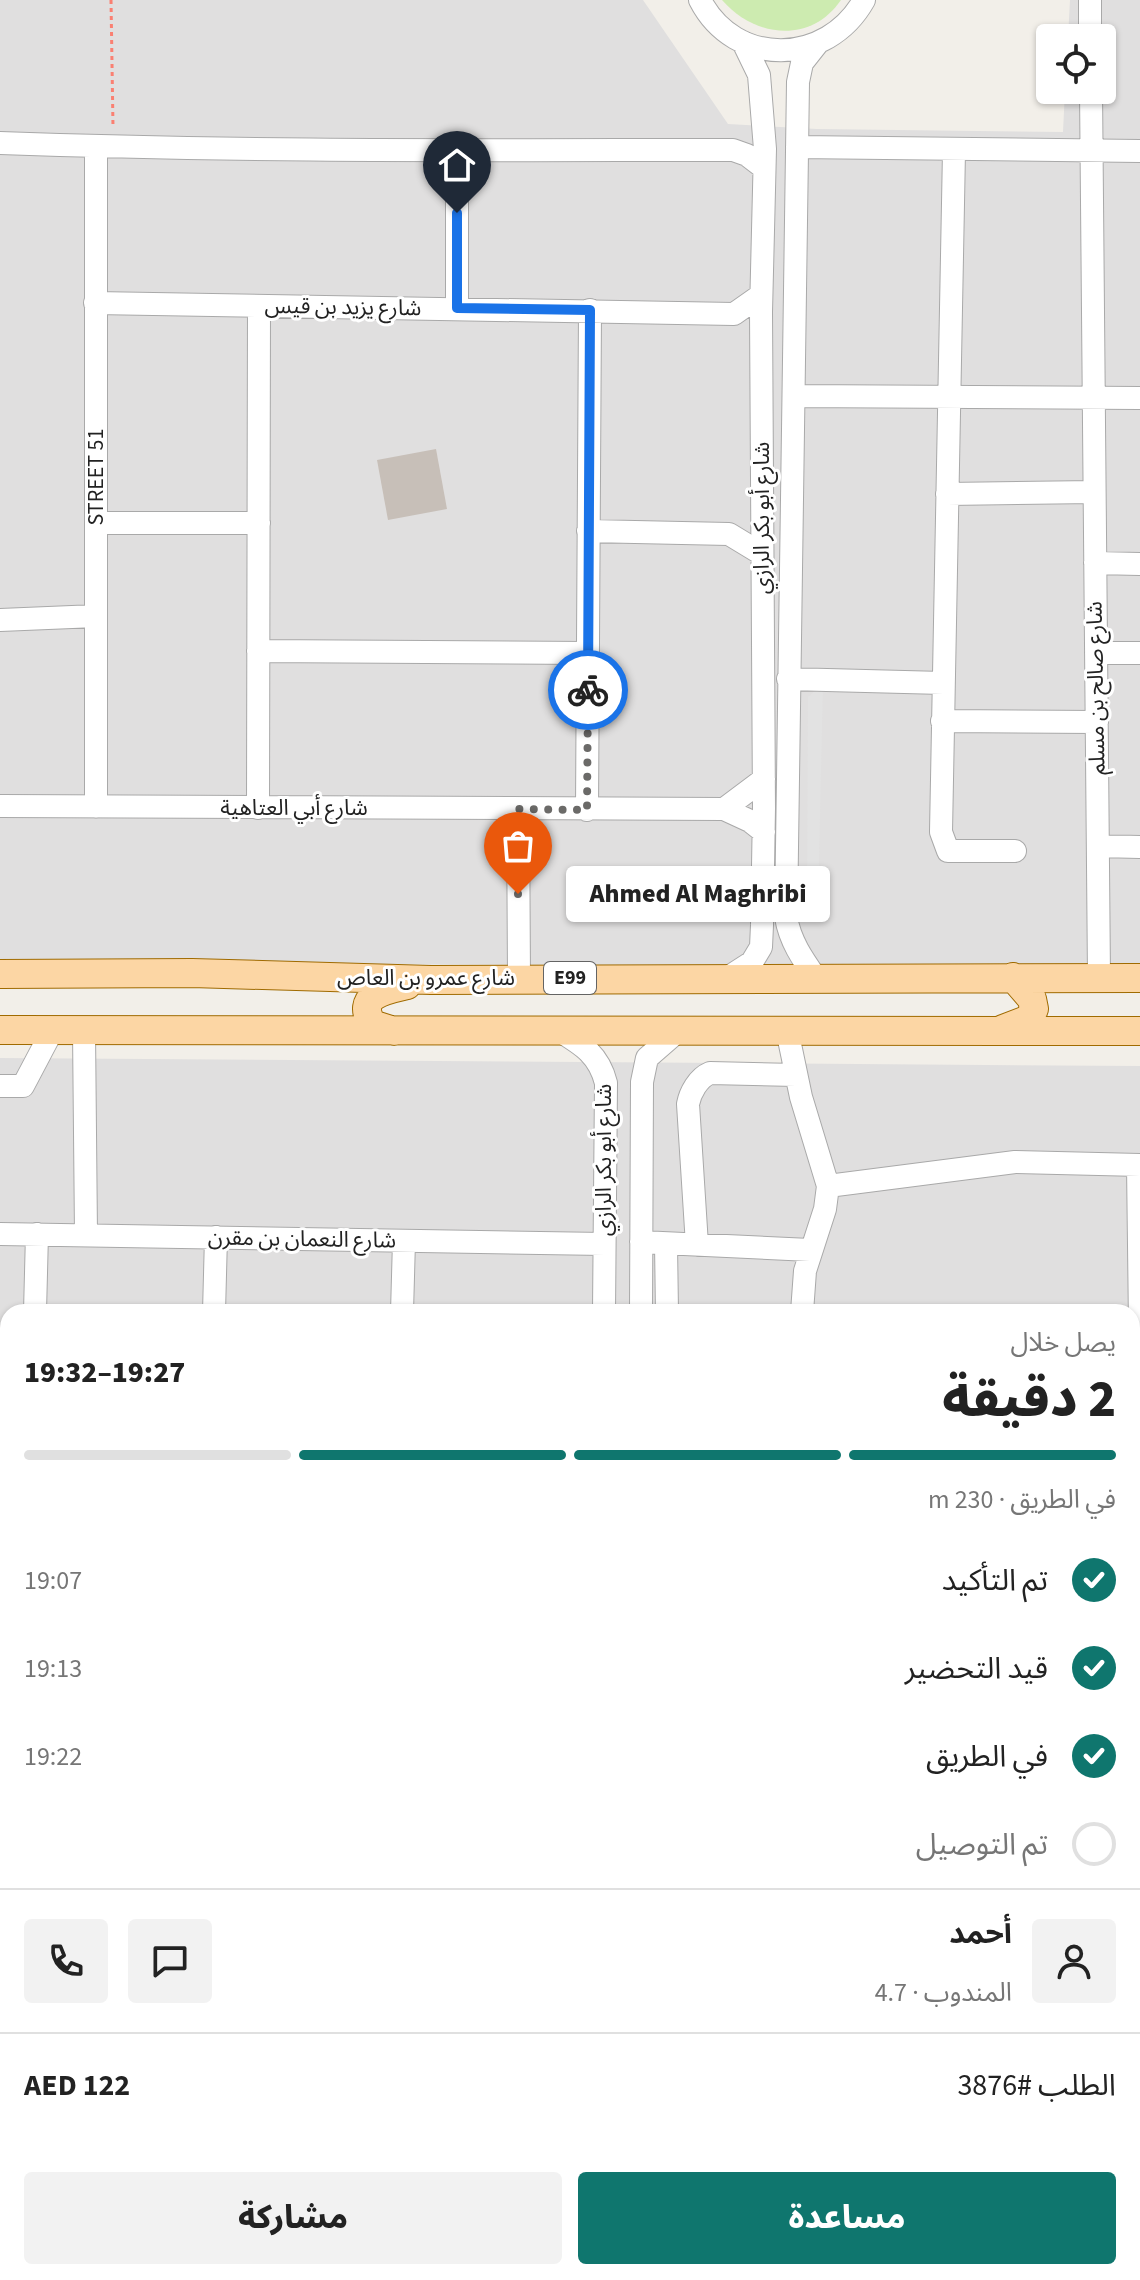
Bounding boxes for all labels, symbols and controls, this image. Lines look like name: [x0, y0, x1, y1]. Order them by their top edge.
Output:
map controls: [1036, 24, 1116, 104]
button: locate: [1036, 24, 1116, 104]
pin: [423, 131, 491, 213]
icon: home: [435, 143, 479, 187]
street label: شارع يزيد بن قيس: [264, 290, 422, 324]
street label: STREET 51: [80, 429, 112, 525]
street label: شارع أبو بكر الرازي: [746, 442, 778, 594]
street label: شارع صالح بن مسلم: [1078, 601, 1114, 775]
courier: [548, 650, 628, 730]
icon: bike: [566, 668, 610, 712]
street label: شارع أبي العتاهية: [220, 792, 368, 824]
pin: [484, 812, 552, 894]
icon: bag: [496, 824, 540, 868]
callout: Ahmed Al Maghribi: [566, 866, 830, 922]
text: Ahmed Al Maghribi: [589, 875, 807, 912]
street label: شارع عمرو بن العاص: [337, 962, 515, 994]
road number: E99: [544, 962, 596, 994]
street label: شارع أبو بكر الرازي: [588, 1084, 620, 1236]
street label: شارع النعمان بن مقرن: [208, 1221, 396, 1257]
text: يصل خلال: [1010, 1324, 1116, 1361]
text: 19:27–19:32: [24, 1351, 185, 1394]
text: 2 دقيقة: [942, 1363, 1116, 1437]
text: في الطريق · 230 m: [928, 1481, 1116, 1518]
icon: check: [1072, 1558, 1116, 1602]
text: تم التأكيد: [942, 1559, 1048, 1602]
text: 19:07: [24, 1562, 82, 1599]
icon: check: [1072, 1646, 1116, 1690]
text: قيد التحضير: [905, 1647, 1048, 1690]
text: 19:13: [24, 1650, 82, 1687]
icon: check: [1072, 1734, 1116, 1778]
text: في الطريق: [926, 1735, 1048, 1778]
text: 19:22: [24, 1738, 82, 1775]
text: تم التوصيل: [916, 1823, 1048, 1866]
text: أحمد: [949, 1912, 1012, 1955]
button: phone: [24, 1919, 108, 2003]
button: chat: [128, 1919, 212, 2003]
button: person: [1032, 1919, 1116, 2003]
text: المندوب · 4.7: [875, 1974, 1012, 2011]
text: AED 122: [24, 2064, 130, 2107]
text: الطلب #3876: [957, 2064, 1116, 2107]
button: مشاركة: [24, 2172, 562, 2264]
button: مساعدة: [578, 2172, 1116, 2264]

